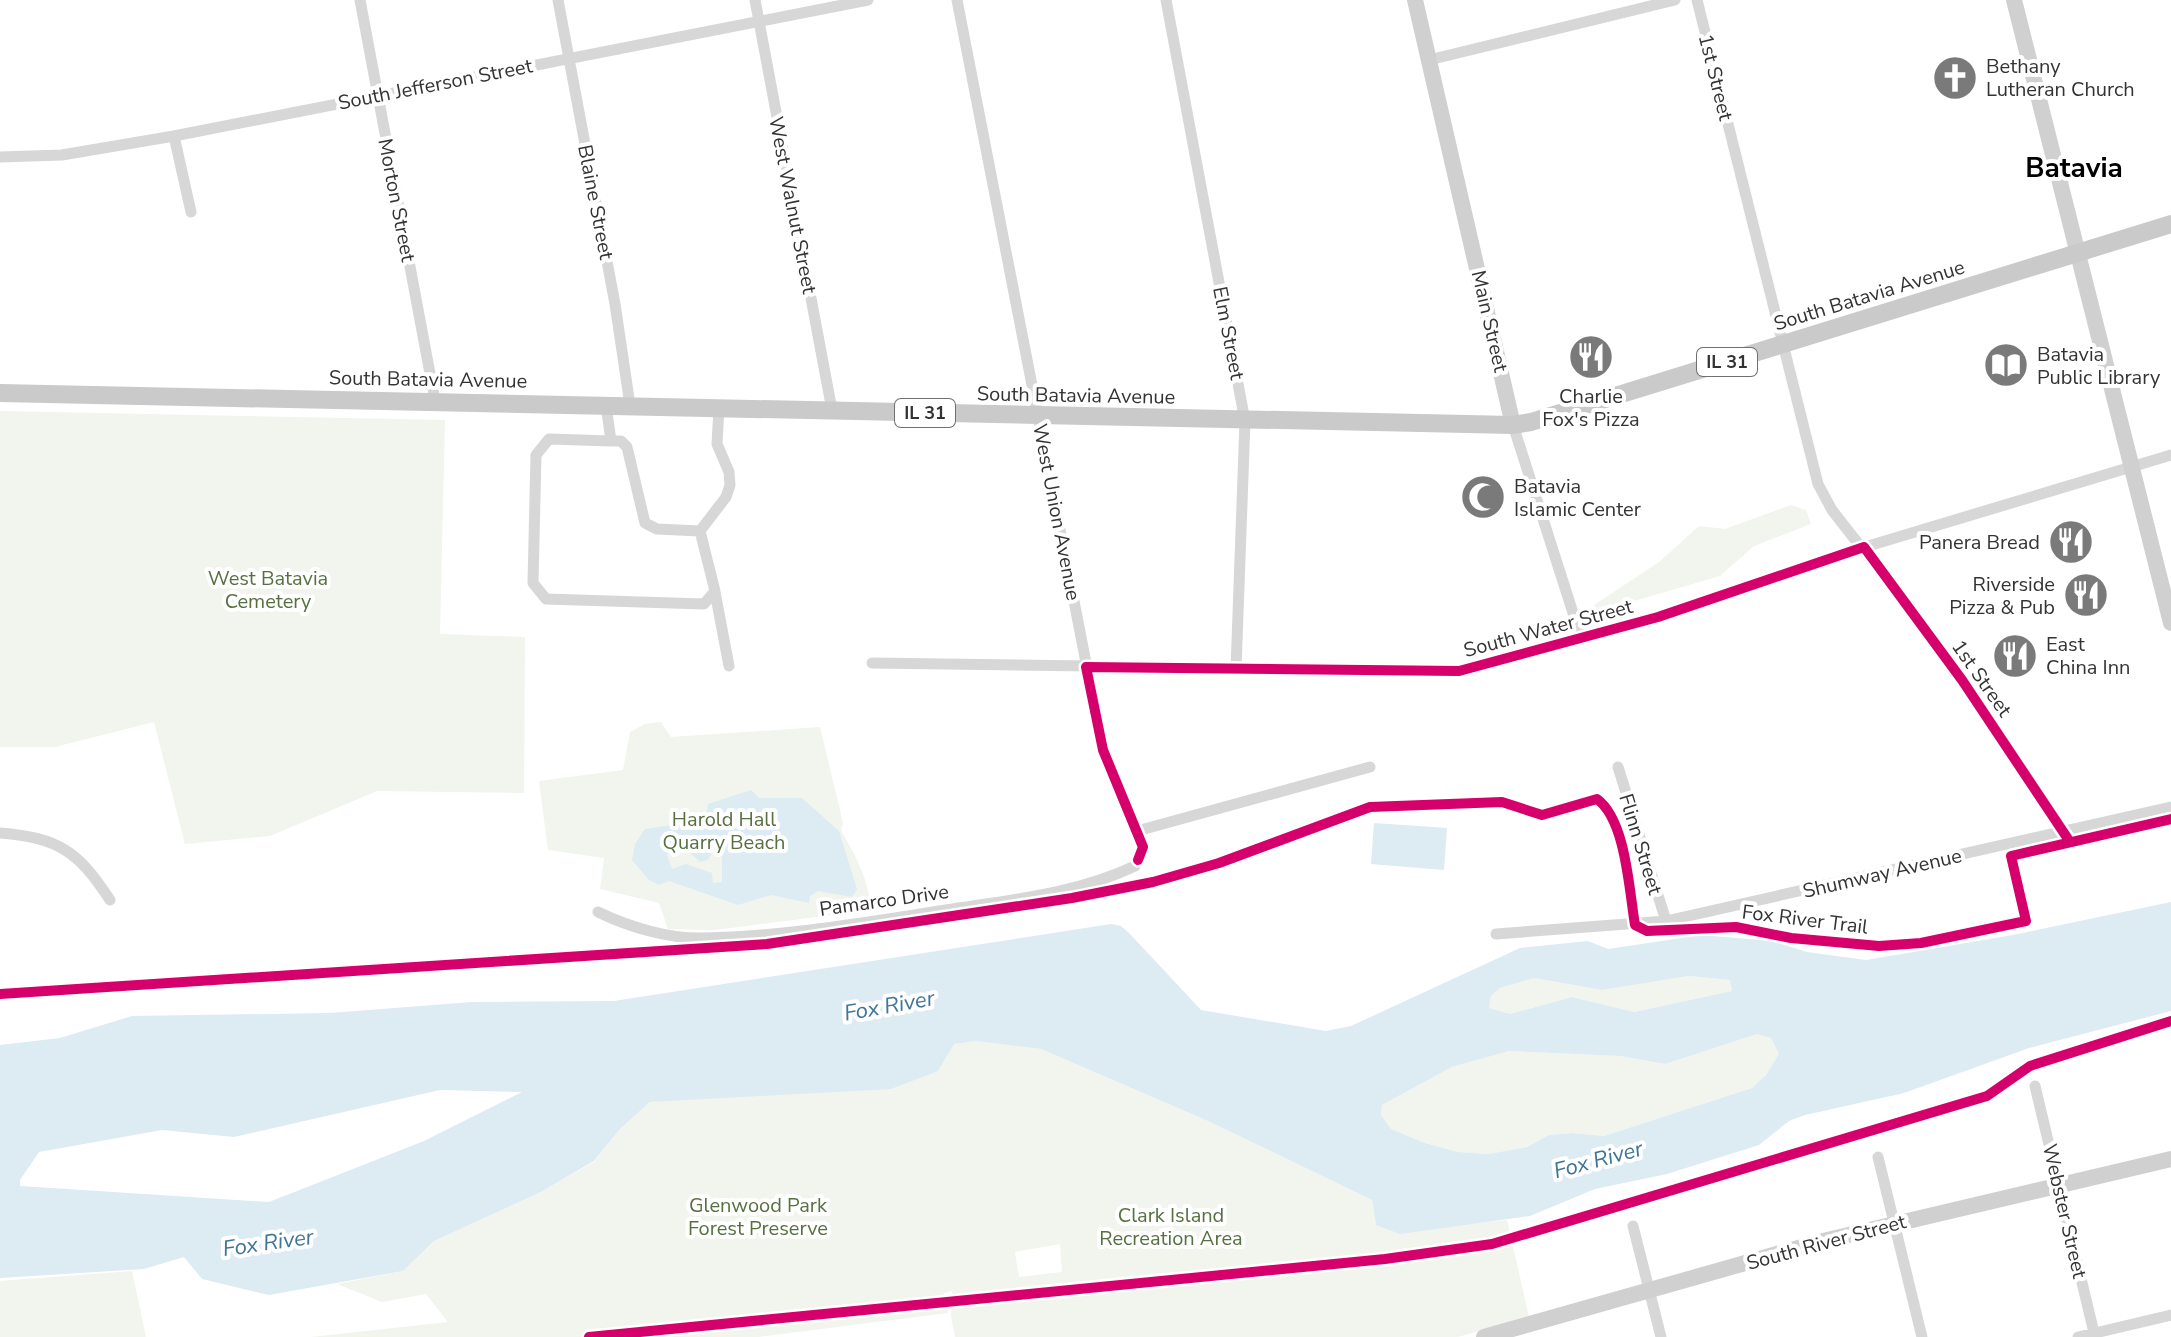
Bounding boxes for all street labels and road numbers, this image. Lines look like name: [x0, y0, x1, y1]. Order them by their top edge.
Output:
street label: 1st Street: [1692, 31, 1740, 124]
street label: South Jefferson Street: [336, 52, 536, 117]
street label: West Walnut Street: [762, 114, 823, 297]
street label: Morton Street: [371, 136, 422, 265]
street label: Blaine Street: [571, 142, 620, 263]
street label: South Batavia Avenue: [1770, 254, 1968, 337]
street label: Main Street: [1465, 268, 1515, 375]
street label: Elm Street: [1206, 284, 1251, 383]
road number: IL 31: [1697, 348, 1757, 376]
street label: South Batavia Avenue: [329, 364, 527, 395]
street label: South Batavia Avenue: [977, 380, 1175, 411]
road number: IL 31: [895, 399, 955, 427]
street label: West Union Avenue: [1026, 421, 1087, 603]
street label: South Water Street: [1461, 593, 1637, 664]
street label: 1st Street: [1945, 634, 2019, 723]
street label: Flinn Street: [1612, 790, 1669, 899]
street label: Shumway Avenue: [1800, 842, 1964, 905]
street label: Pamarco Drive: [818, 878, 950, 923]
street label: Fox River Trail: [1740, 898, 1870, 941]
street label: Webster Street: [2036, 1141, 2093, 1282]
street label: South River Street: [1744, 1208, 1910, 1277]

